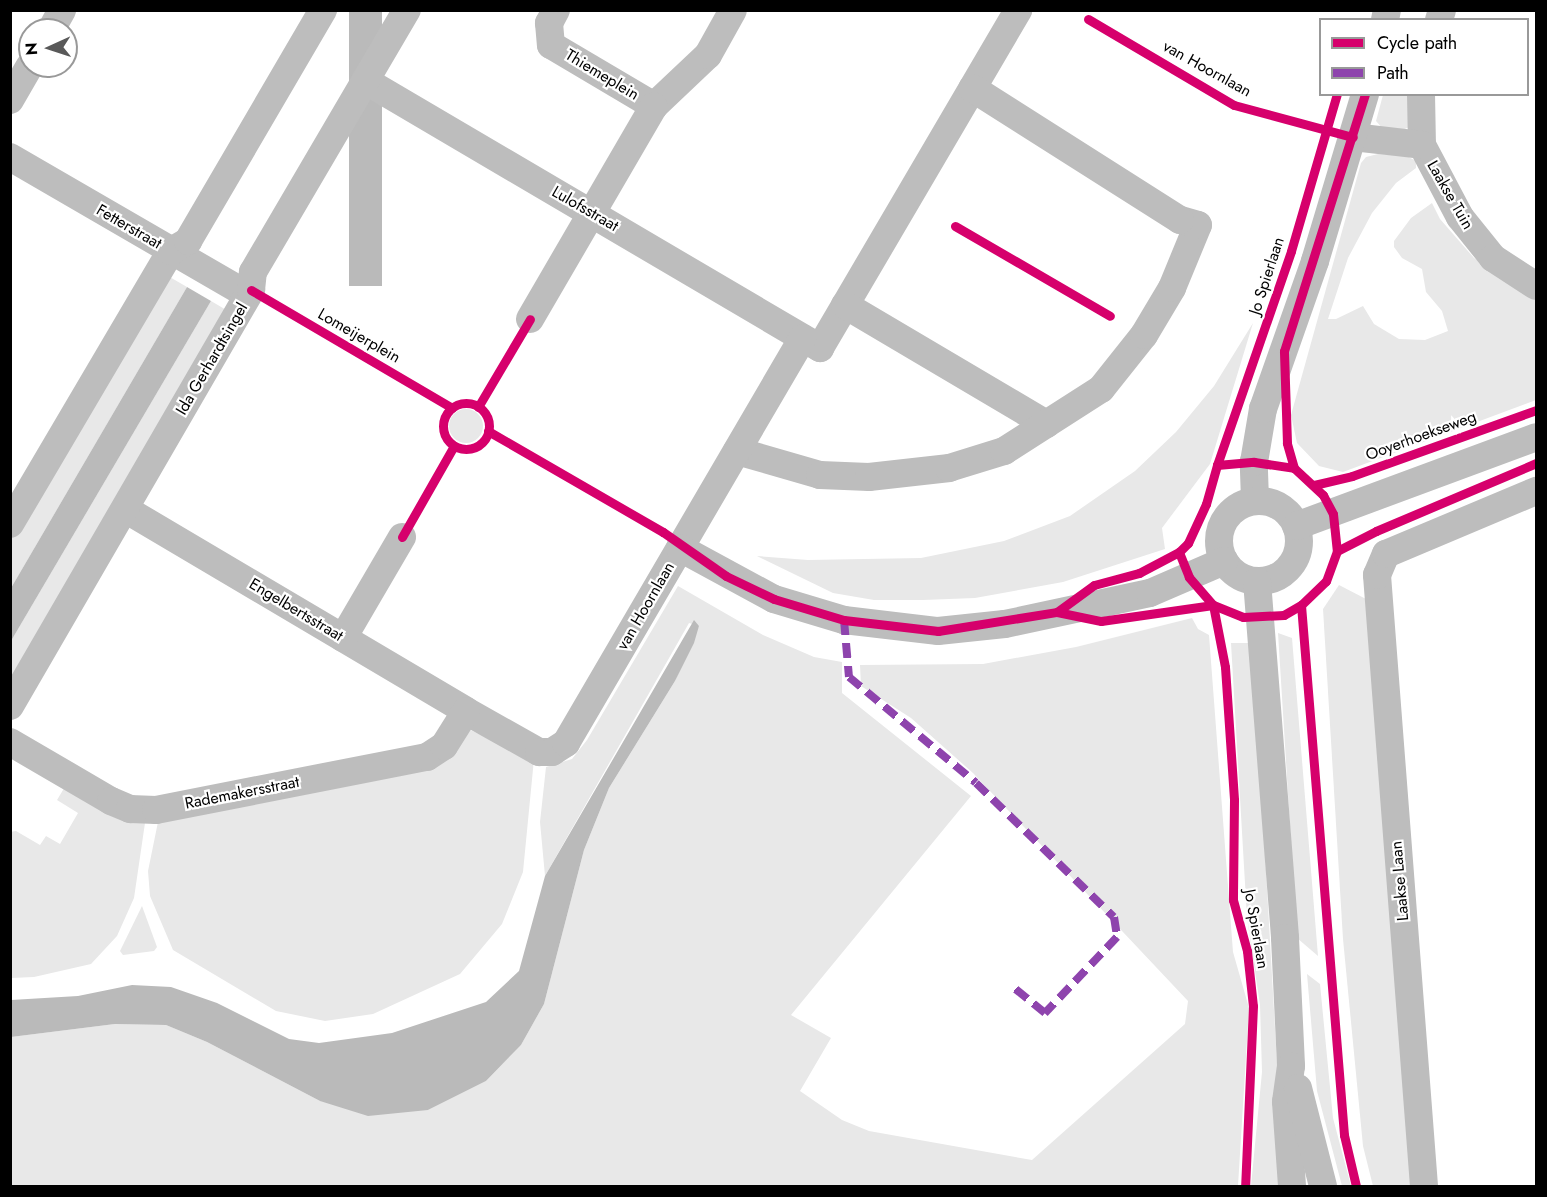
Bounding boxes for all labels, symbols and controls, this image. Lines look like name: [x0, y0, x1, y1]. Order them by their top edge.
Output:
north arrow: [18, 18, 78, 78]
legend: [1319, 18, 1529, 96]
text: Cycle path: [1377, 30, 1457, 56]
street label: van Hoornlaan: [1159, 37, 1255, 101]
text: N: [20, 42, 43, 56]
street label: Thiemeplein: [562, 46, 642, 104]
text: Path: [1377, 60, 1409, 86]
street label: Laakse Tuin: [1423, 157, 1477, 233]
street label: Lulofsstraat: [548, 182, 622, 236]
street label: Fetterstraat: [93, 201, 165, 253]
street label: Jo Spierlaan: [1245, 235, 1289, 317]
street label: Ida Gerhardtsingel: [172, 300, 252, 418]
street label: Lomeijerplein: [314, 305, 404, 367]
street label: Ooyerhoekseweg: [1363, 407, 1479, 465]
street label: van Hoornlaan: [613, 559, 679, 653]
street label: Engelbertsstraat: [245, 574, 347, 646]
street label: Rademakersstraat: [183, 772, 301, 814]
street label: Laakse Laan: [1387, 840, 1413, 922]
street label: Jo Spierlaan: [1240, 888, 1272, 970]

